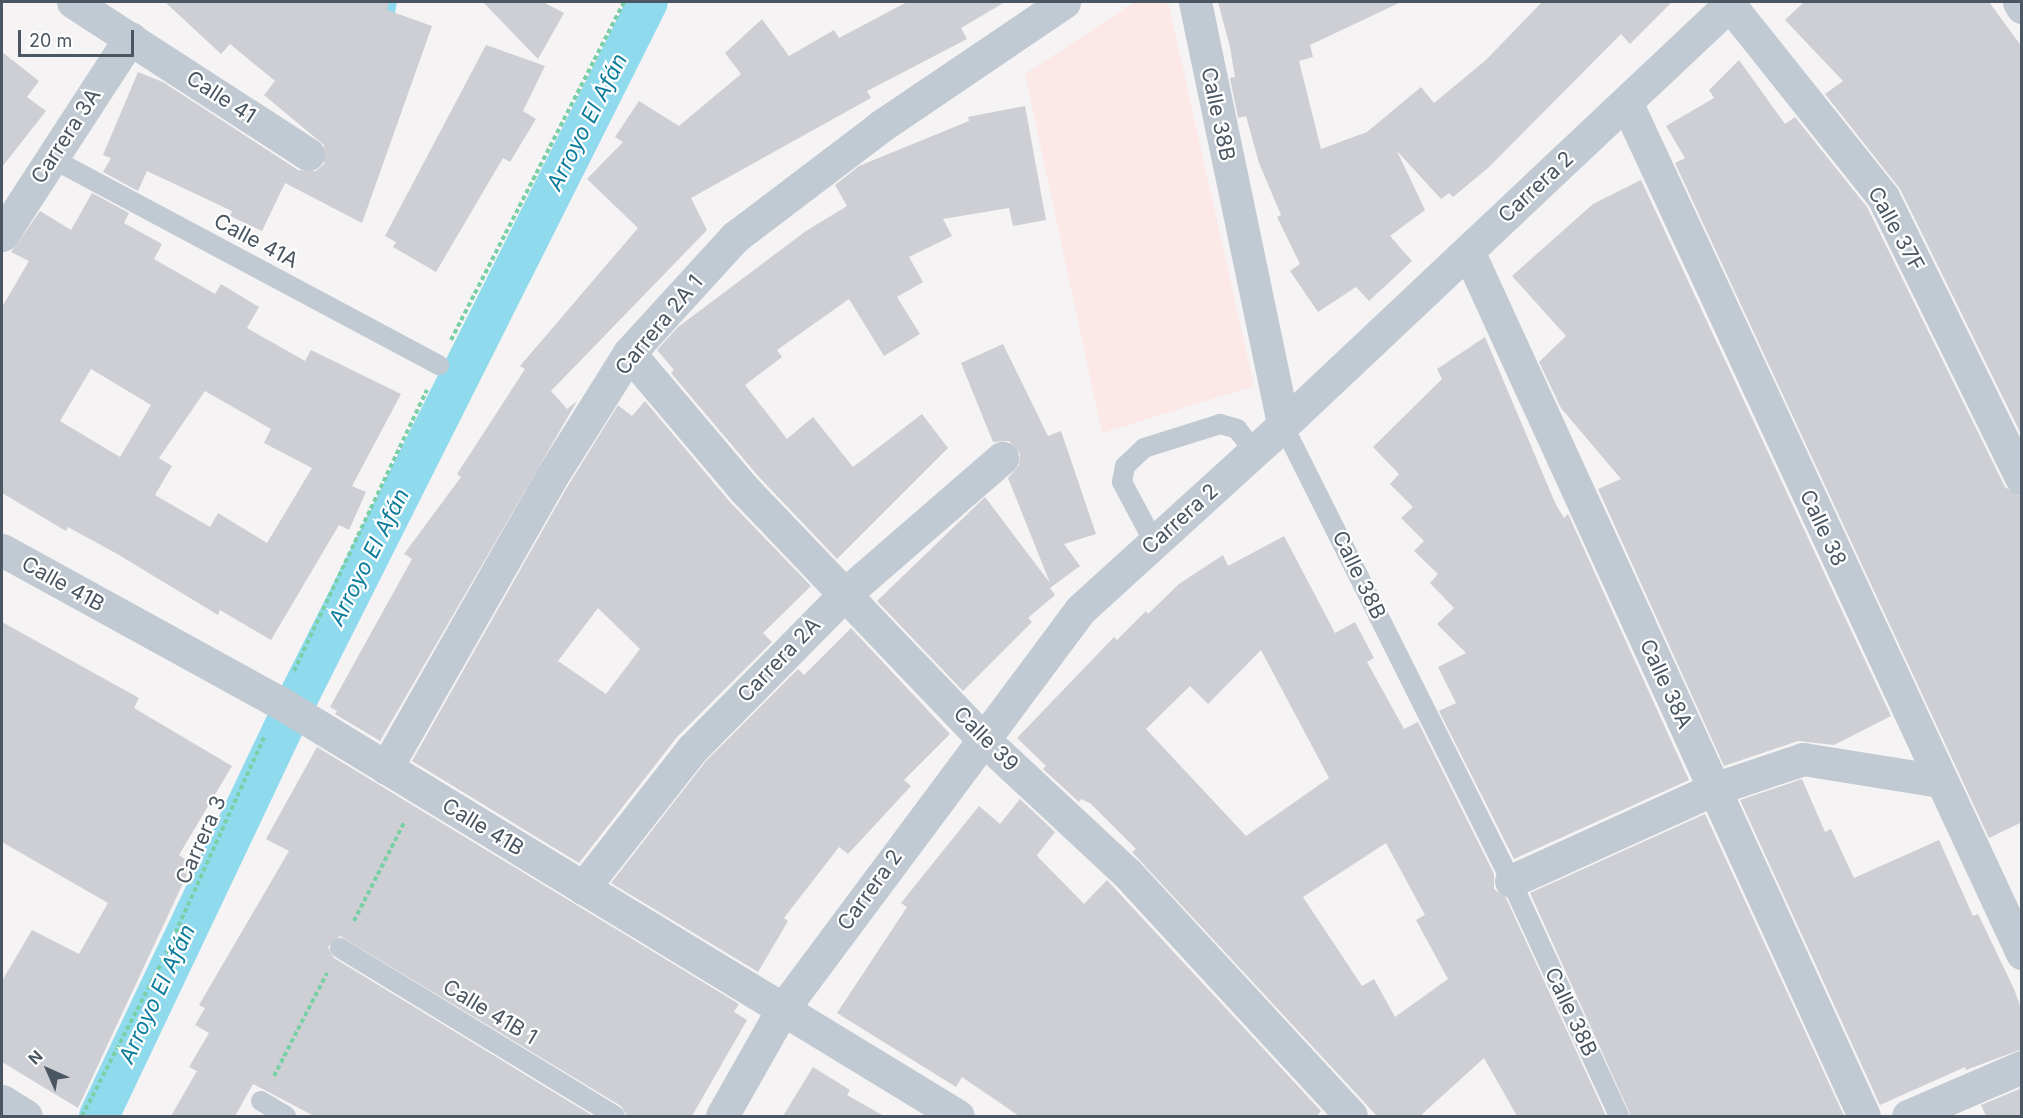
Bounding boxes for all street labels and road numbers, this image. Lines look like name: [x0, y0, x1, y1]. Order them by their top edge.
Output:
street label: Calle 41: [182, 65, 260, 129]
street label: Calle 38B: [1196, 65, 1240, 163]
street label: Carrera 3A: [26, 84, 106, 188]
street label: Carrera 2: [1493, 146, 1579, 228]
street label: Calle 37F: [1863, 182, 1929, 276]
street label: Calle 41A: [210, 208, 302, 274]
street label: Carrera 2A 1: [610, 270, 708, 380]
street label: Carrera 2: [1137, 478, 1223, 560]
street label: Calle 38: [1794, 486, 1852, 570]
street label: Calle 38B: [1327, 527, 1391, 623]
street label: Calle 41B: [17, 551, 109, 617]
street label: Carrera 2A: [732, 612, 826, 708]
street label: Calle 38A: [1634, 635, 1698, 733]
street label: Calle 39: [948, 701, 1024, 777]
street label: Carrera 3: [170, 792, 232, 888]
street label: Calle 41B: [438, 793, 528, 861]
street label: Carrera 2: [832, 845, 908, 935]
street label: Calle 38B: [1539, 964, 1603, 1060]
street label: Calle 41B 1: [438, 974, 542, 1050]

